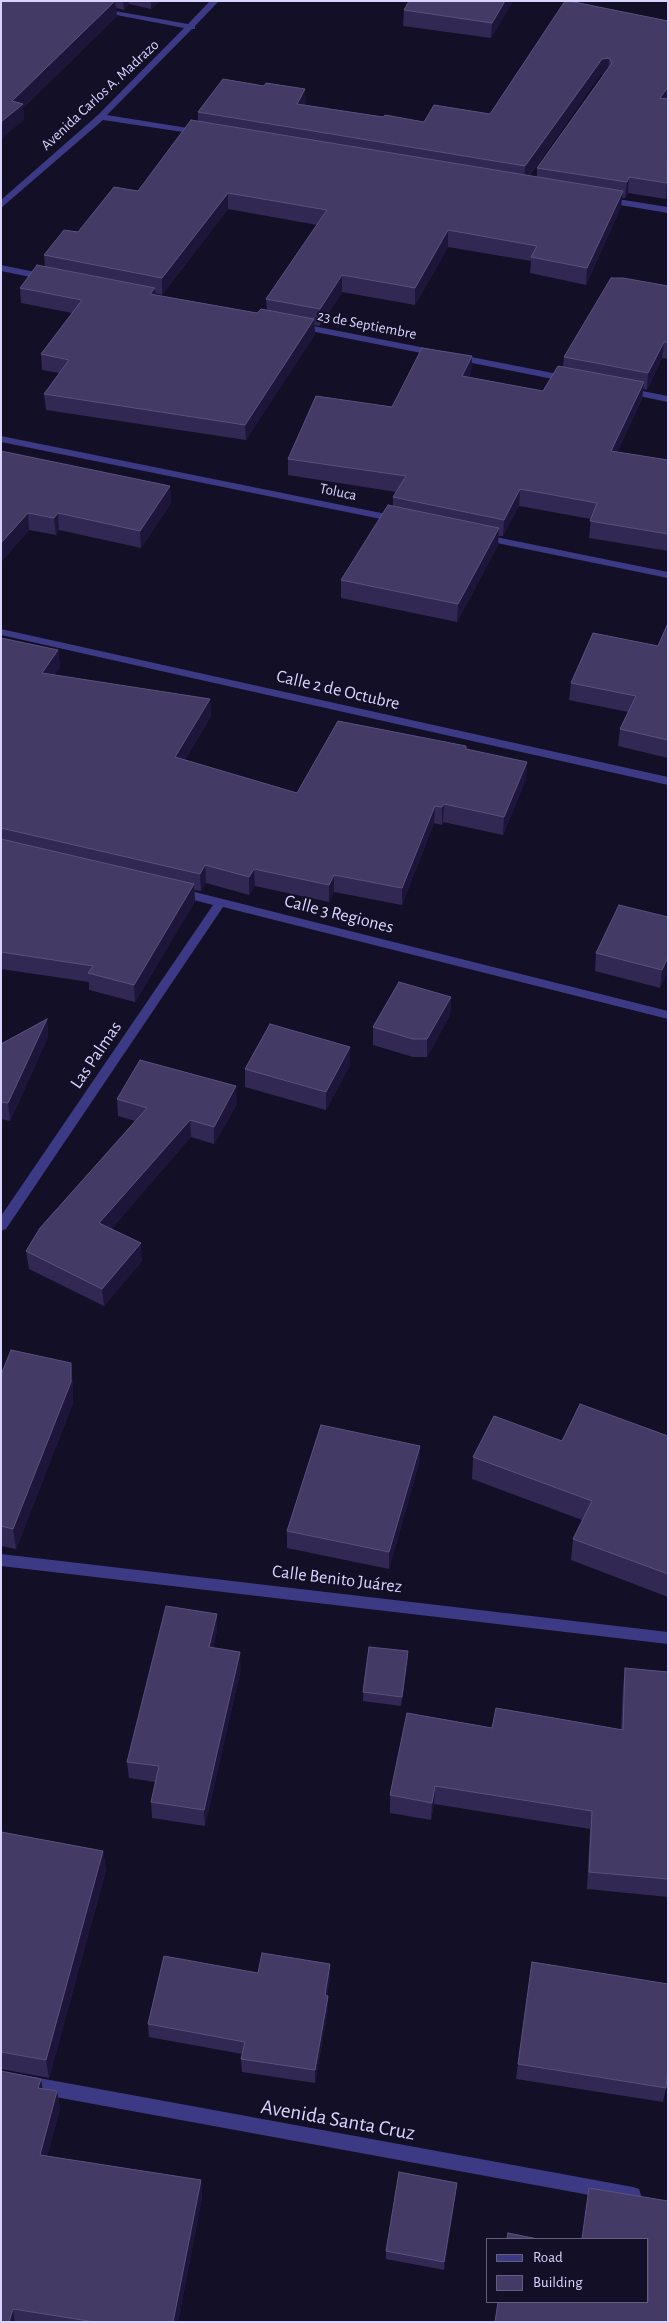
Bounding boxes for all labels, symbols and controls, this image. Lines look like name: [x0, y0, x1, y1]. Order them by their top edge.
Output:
street label: Avenida Carlos A. Madrazo: [37, 36, 163, 154]
street label: 23 de Septiembre: [316, 307, 418, 343]
street label: Toluca: [318, 479, 358, 505]
street label: Calle 2 de Octubre: [274, 665, 402, 715]
street label: Calle 3 Regiones: [282, 890, 396, 938]
street label: Las Palmas: [66, 1017, 126, 1093]
street label: Calle Benito Juárez: [271, 1560, 403, 1598]
street label: Avenida Santa Cruz: [259, 2094, 417, 2146]
legend: [487, 2238, 649, 2303]
text: Road: [533, 2250, 563, 2265]
text: Building: [533, 2275, 583, 2290]

